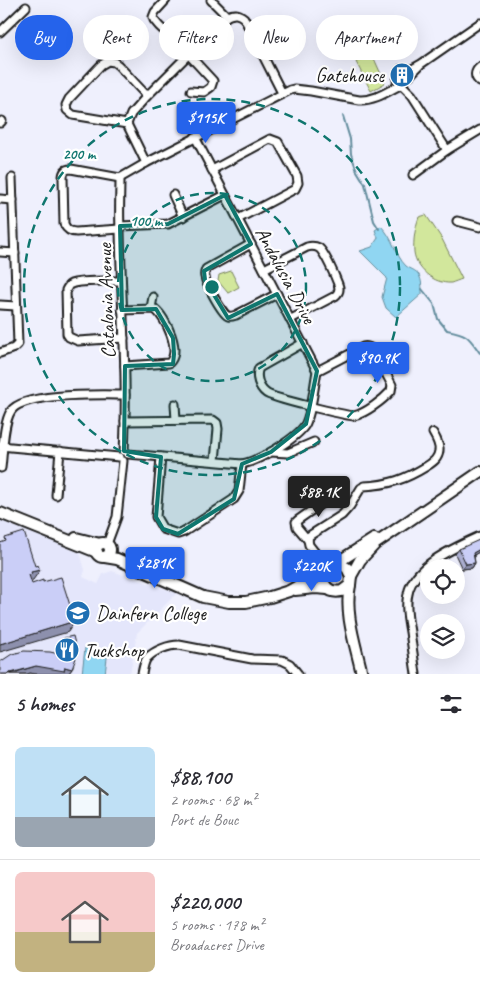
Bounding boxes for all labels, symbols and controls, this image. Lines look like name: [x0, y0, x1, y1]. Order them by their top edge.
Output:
chip: Buy: [15, 15, 73, 60]
chip: Rent: [83, 15, 149, 60]
chip: Filters: [159, 15, 234, 60]
chip: New: [244, 15, 306, 60]
chip: Apartment: [316, 15, 418, 60]
building icon: Gatehouse: [389, 62, 415, 88]
place label: Gatehouse: [316, 63, 385, 88]
pin: $115K: [171, 102, 241, 144]
text: $115K: [188, 108, 224, 128]
text: 200 m: [63, 145, 97, 164]
text: 100 m: [130, 212, 164, 231]
street label: Andalusia Drive: [250, 223, 322, 329]
street label: Catalonia Avenue: [92, 242, 121, 359]
centre of rings: [203, 278, 221, 296]
pin: $90.9K: [337, 342, 419, 384]
text: $90.9K: [358, 348, 398, 368]
pin: $88.1K: [278, 476, 360, 518]
text: $88.1K: [299, 482, 339, 502]
pin: $281K: [120, 546, 190, 589]
pin: $220K: [277, 550, 347, 592]
text: $281K: [137, 553, 173, 573]
text: $220K: [294, 556, 330, 576]
map controls: [420, 559, 465, 659]
button: locate: [420, 559, 465, 604]
school or university icon: Dainfern College: [65, 600, 91, 626]
place label: Dainfern College: [96, 601, 207, 626]
button: layers: [420, 614, 465, 659]
restaurant icon: Tuckshop: [54, 637, 80, 663]
place label: Tuckshop: [84, 638, 145, 663]
icon: filters: [437, 690, 465, 718]
text: 5 homes: [15, 691, 74, 717]
text: $88,100: [170, 764, 231, 790]
icon: home: [55, 767, 115, 827]
text: 2 rooms · 68 m²: [170, 790, 256, 810]
text: Port de Bouc: [170, 810, 238, 830]
text: $220,000: [170, 889, 240, 915]
icon: home: [55, 892, 115, 952]
text: 5 rooms · 178 m²: [170, 915, 264, 935]
text: Broadacres Drive: [170, 935, 264, 955]

